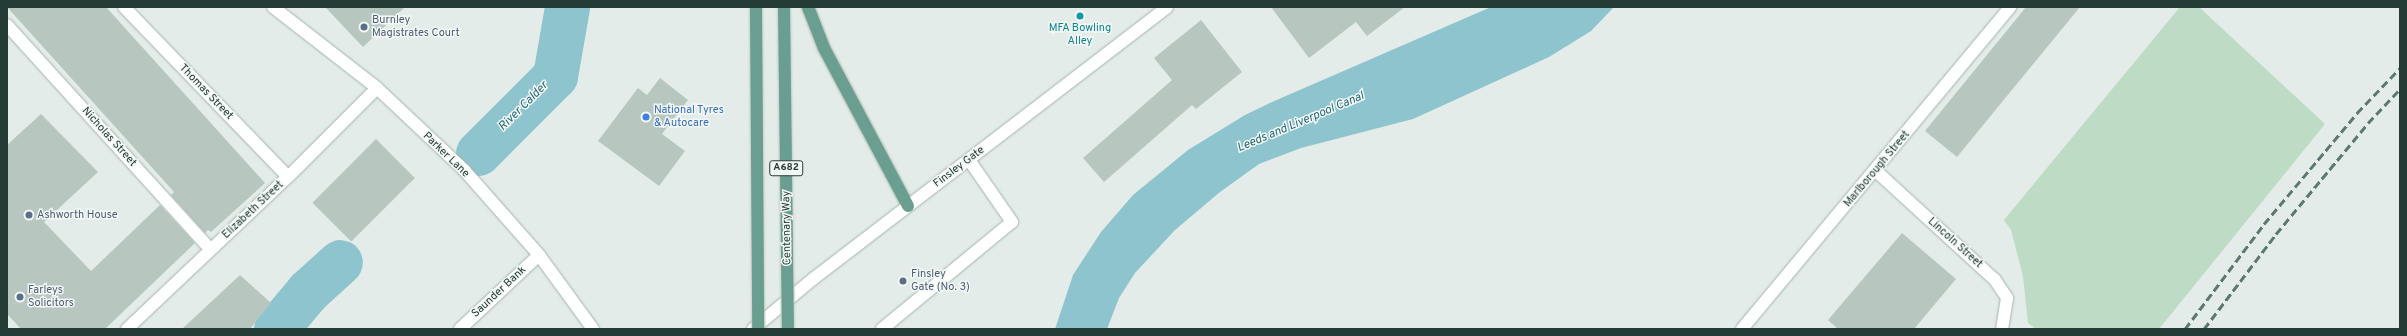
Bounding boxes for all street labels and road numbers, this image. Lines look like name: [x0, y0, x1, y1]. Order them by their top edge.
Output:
street label: Thomas Street: [176, 62, 236, 122]
street label: Nicholas Street: [79, 105, 139, 169]
street label: Marlborough Street: [1841, 128, 1913, 210]
street label: Parker Lane: [420, 130, 472, 180]
street label: Finsley Gate: [931, 144, 987, 190]
road number: A682: [769, 160, 803, 176]
street label: Elizabeth Street: [220, 178, 286, 242]
street label: Centenary Way: [780, 190, 794, 266]
street label: Lincoln Street: [1925, 215, 1985, 271]
street label: Saunder Bank: [469, 264, 529, 320]

